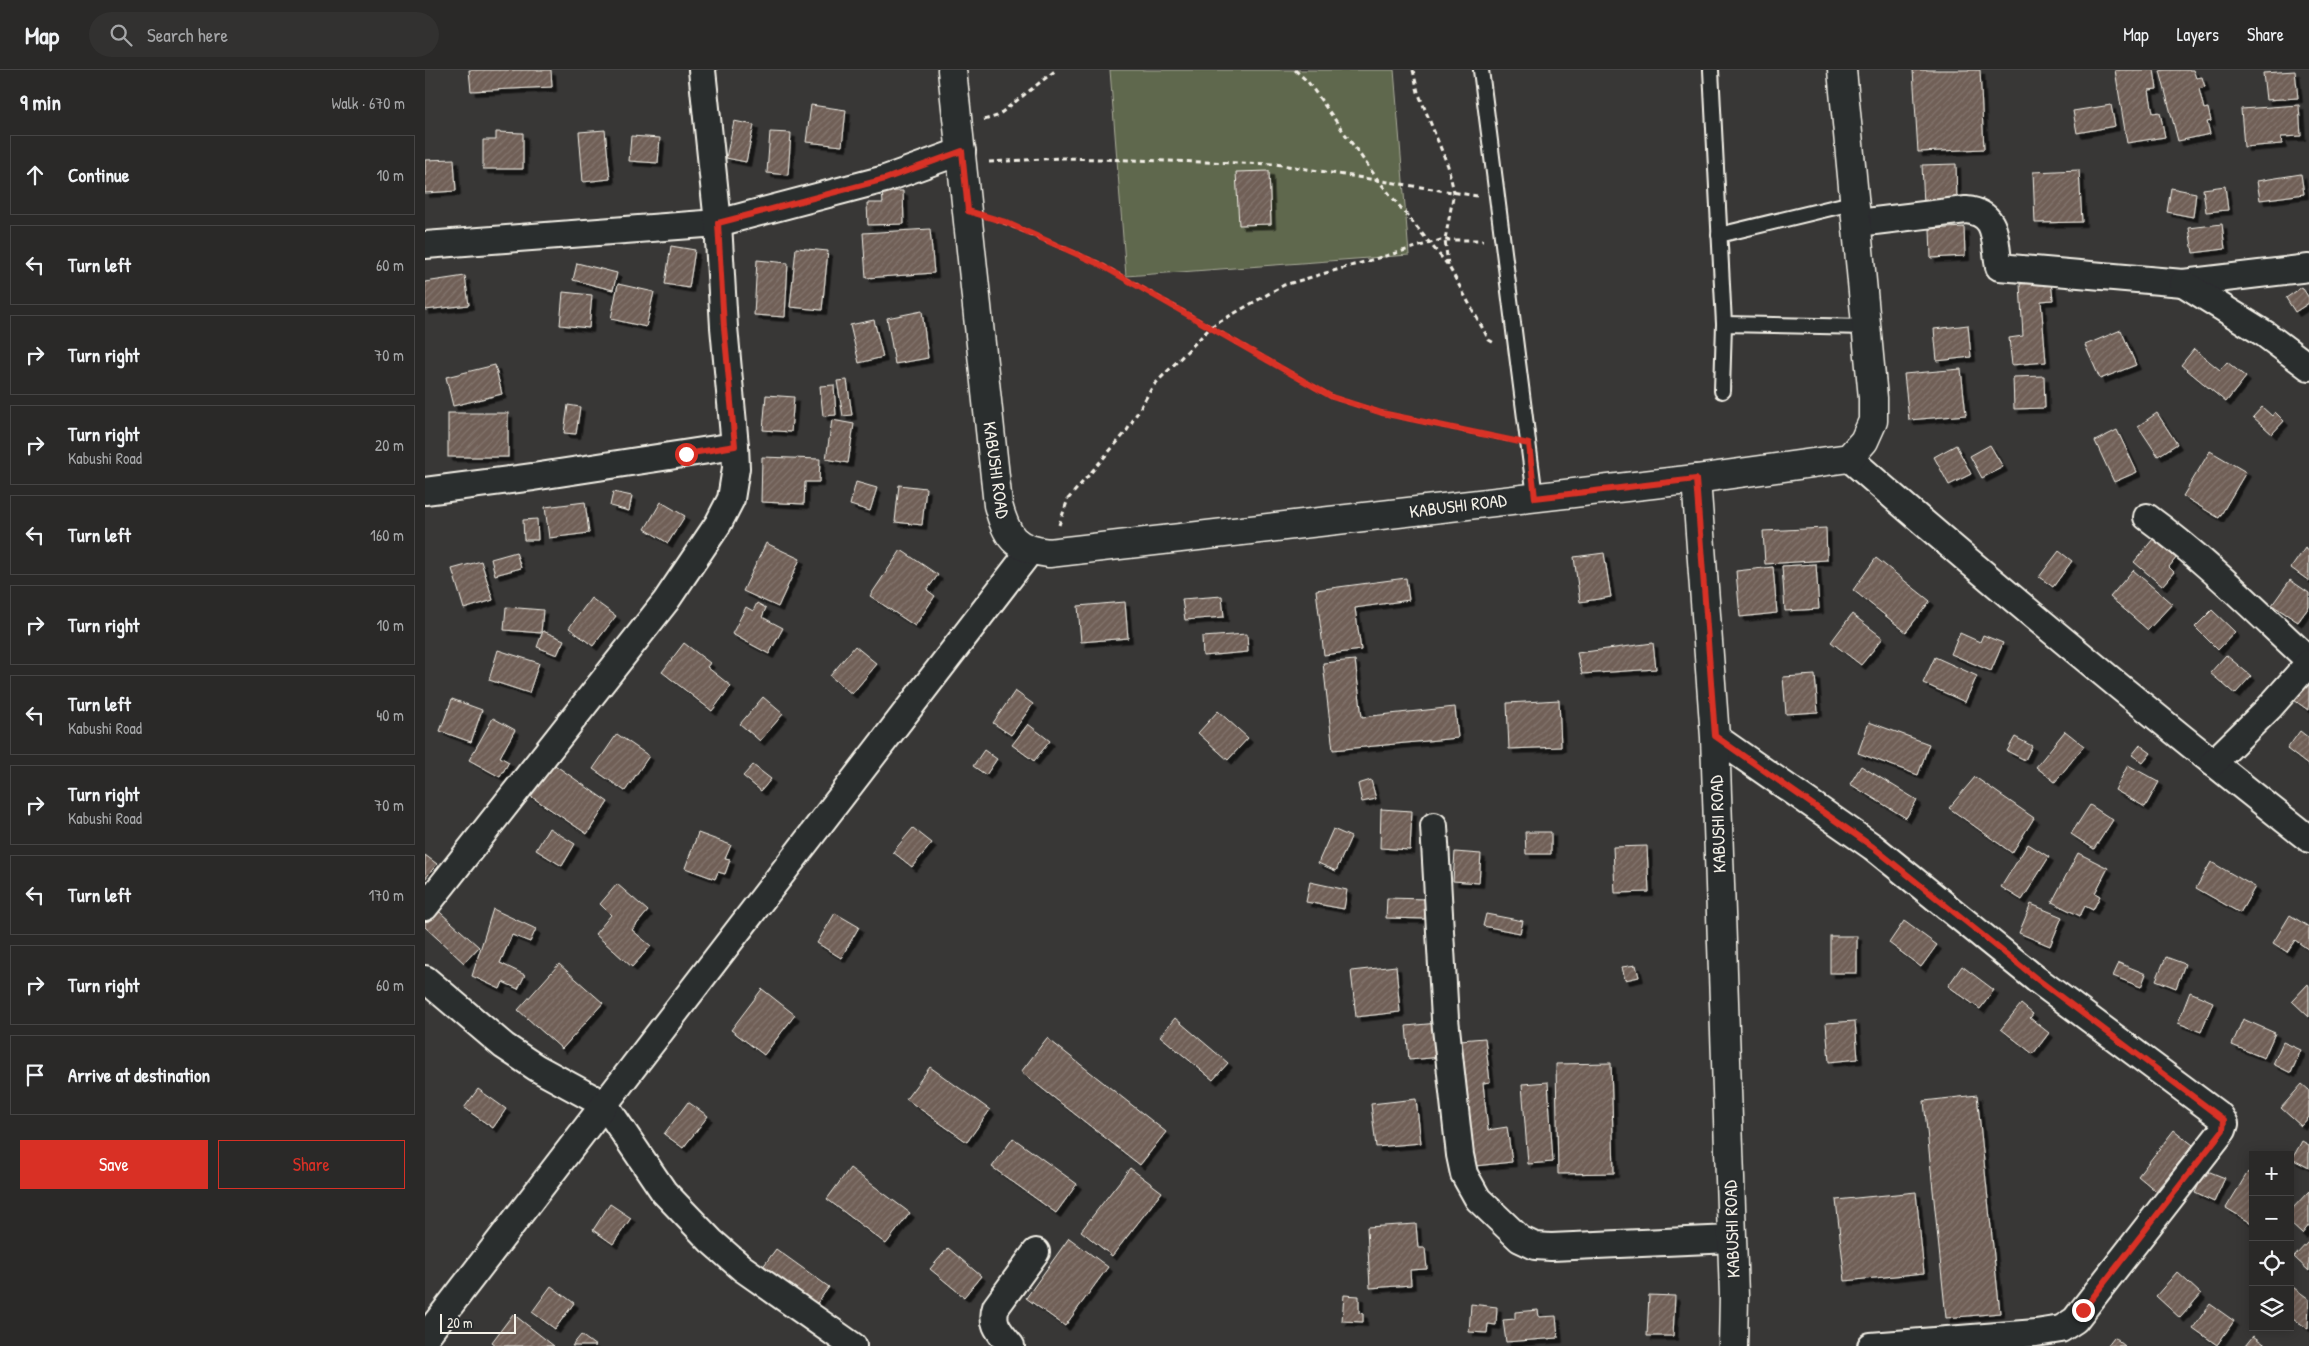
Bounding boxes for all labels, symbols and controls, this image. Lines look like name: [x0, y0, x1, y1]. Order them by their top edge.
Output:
search box: [89, 12, 439, 57]
text: Map: [25, 19, 59, 51]
icon: search: [107, 21, 135, 49]
text: Search here: [147, 22, 228, 48]
text: Map: [2123, 22, 2149, 47]
text: Layers: [2177, 22, 2219, 47]
text: Share: [2247, 22, 2284, 47]
text: 9 min: [20, 88, 61, 117]
text: Walk · 670 m: [331, 92, 405, 114]
icon: ahead: [21, 161, 49, 189]
text: Continue: [68, 162, 129, 188]
text: 10 m: [376, 164, 404, 186]
icon: left: [21, 251, 49, 279]
text: Turn left: [68, 252, 131, 278]
text: 60 m: [376, 254, 404, 276]
icon: right: [21, 341, 49, 369]
text: Turn right: [68, 342, 139, 368]
text: 70 m: [374, 344, 404, 366]
street label: KABUSHI ROAD: [977, 420, 1016, 521]
text: Turn right: [68, 421, 139, 447]
icon: right: [21, 431, 49, 459]
text: 20 m: [375, 434, 404, 456]
route start: [675, 443, 698, 466]
text: Kabushi Road: [68, 447, 142, 469]
street label: KABUSHI ROAD: [1408, 487, 1508, 524]
icon: left: [21, 521, 49, 549]
text: Turn left: [68, 522, 131, 548]
text: 160 m: [370, 524, 404, 546]
icon: right: [21, 611, 49, 639]
text: Turn right: [68, 612, 139, 638]
text: 10 m: [376, 614, 404, 636]
text: Turn left: [68, 691, 131, 717]
icon: left: [21, 701, 49, 729]
text: 40 m: [376, 704, 404, 726]
text: Kabushi Road: [68, 717, 142, 739]
street label: KABUSHI ROAD: [1703, 774, 1732, 873]
text: Turn right: [68, 781, 139, 807]
icon: right: [21, 791, 49, 819]
text: 70 m: [374, 794, 404, 816]
text: Kabushi Road: [68, 807, 142, 829]
icon: left: [21, 881, 49, 909]
text: Turn left: [68, 882, 131, 908]
text: 170 m: [369, 884, 404, 906]
icon: right: [21, 971, 49, 999]
text: Turn right: [68, 972, 139, 998]
text: 60 m: [376, 974, 404, 996]
icon: arrive: [21, 1061, 49, 1089]
text: Arrive at destination: [68, 1062, 210, 1088]
button: Save: [20, 1140, 208, 1189]
button: Share: [218, 1140, 405, 1189]
map controls: [2249, 1151, 2294, 1331]
button: +: [2249, 1151, 2294, 1196]
street label: KABUSHI ROAD: [1717, 1179, 1746, 1278]
button: −: [2249, 1196, 2294, 1241]
button: locate: [2249, 1241, 2294, 1286]
button: layers: [2249, 1286, 2294, 1331]
route end: [2072, 1299, 2095, 1322]
scale bar: [440, 1311, 516, 1334]
text: 20 m: [447, 1313, 473, 1332]

